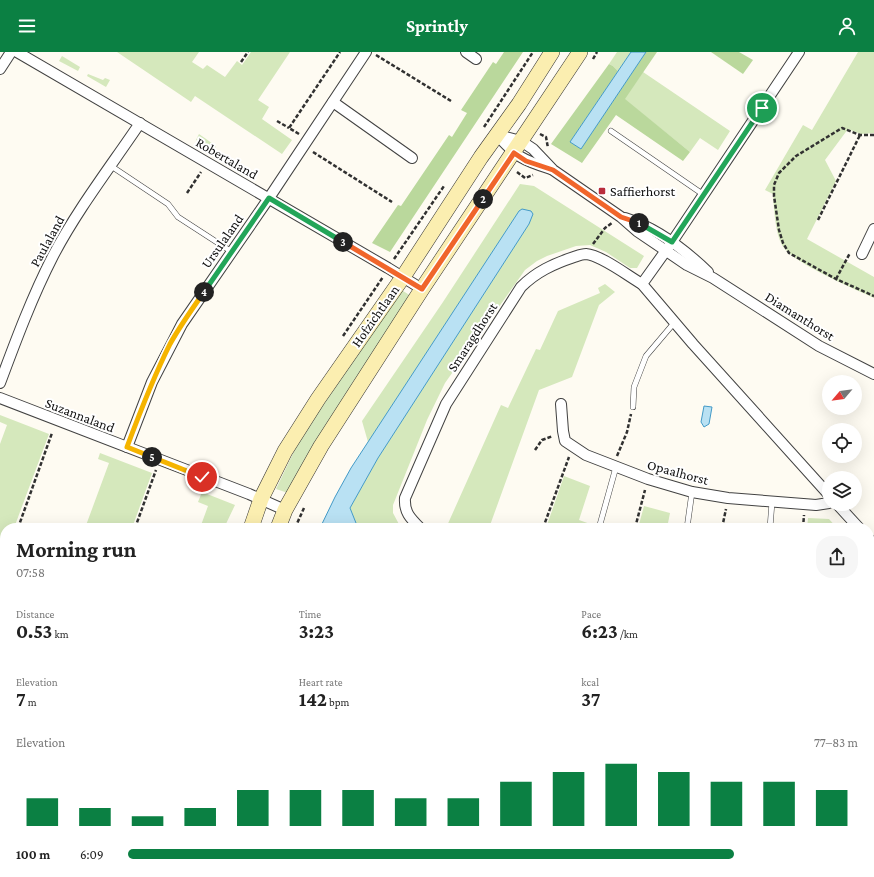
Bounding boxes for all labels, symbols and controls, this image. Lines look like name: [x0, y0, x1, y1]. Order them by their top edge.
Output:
icon: menu: [16, 15, 38, 37]
icon: person: [836, 15, 858, 37]
text: Sprintly: [406, 16, 468, 36]
pin: [745, 91, 779, 125]
icon: arrive: [751, 97, 773, 119]
street label: Robertaland: [193, 134, 261, 182]
place label: Saffierhorst: [610, 183, 676, 199]
marker: Saffierhorst: [597, 186, 607, 196]
pin: 2: [473, 189, 493, 209]
text: 2: [480, 193, 486, 205]
street label: Ursulaland: [198, 210, 247, 271]
street label: Paulaland: [26, 212, 68, 269]
pin: 1: [629, 213, 649, 233]
text: 1: [637, 217, 641, 229]
pin: 3: [333, 232, 353, 252]
text: 3: [340, 236, 346, 248]
pin: 4: [194, 282, 214, 302]
street label: Hofzichtlaan: [348, 282, 402, 350]
text: 4: [201, 286, 207, 298]
street label: Diamanthorst: [762, 288, 838, 344]
street label: Smaragdhorst: [444, 299, 500, 374]
north arrow: [822, 375, 862, 415]
map controls: [822, 375, 862, 511]
street label: Suzannaland: [43, 394, 118, 436]
button: locate: [822, 423, 862, 463]
pin: 5: [142, 447, 162, 467]
text: 5: [149, 451, 155, 463]
street label: Opaalhorst: [646, 456, 711, 488]
pin: [185, 460, 219, 494]
icon: check: [191, 466, 213, 488]
button: layers: [822, 471, 862, 511]
button: share: [816, 536, 858, 578]
text: Morning run: [16, 537, 136, 562]
text: 07:58: [16, 565, 45, 580]
text: Distance: [16, 608, 54, 620]
text: Time: [299, 608, 321, 620]
text: Pace: [581, 608, 601, 620]
text: 0.53: [16, 620, 52, 642]
text: 3:23: [299, 620, 334, 642]
text: 6:23: [581, 620, 618, 642]
text: km: [52, 628, 68, 640]
text: /km: [618, 628, 638, 640]
text: Elevation: [16, 676, 58, 688]
text: Heart rate: [299, 676, 343, 688]
text: kcal: [581, 676, 599, 688]
text: 7: [16, 688, 26, 710]
text: 142: [299, 688, 327, 710]
text: 37: [581, 688, 601, 710]
text: m: [26, 696, 37, 708]
text: bpm: [327, 696, 349, 708]
text: Elevation: [16, 735, 65, 750]
text: 77–83 m: [814, 735, 858, 750]
text: 100 m: [16, 847, 50, 862]
text: 6:09: [80, 847, 104, 862]

